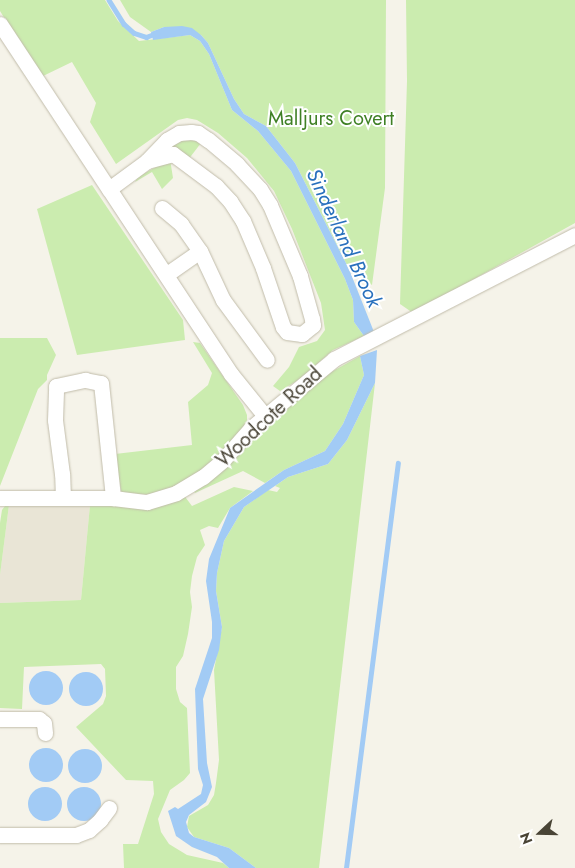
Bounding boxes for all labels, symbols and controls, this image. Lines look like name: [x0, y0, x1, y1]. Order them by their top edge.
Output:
park label: Malljurs Covert: [268, 106, 394, 130]
water label: Sinderland Brook: [301, 164, 387, 312]
street label: Woodcote Road: [211, 362, 327, 472]
north arrow: [515, 808, 565, 858]
text: N: [515, 830, 537, 847]

